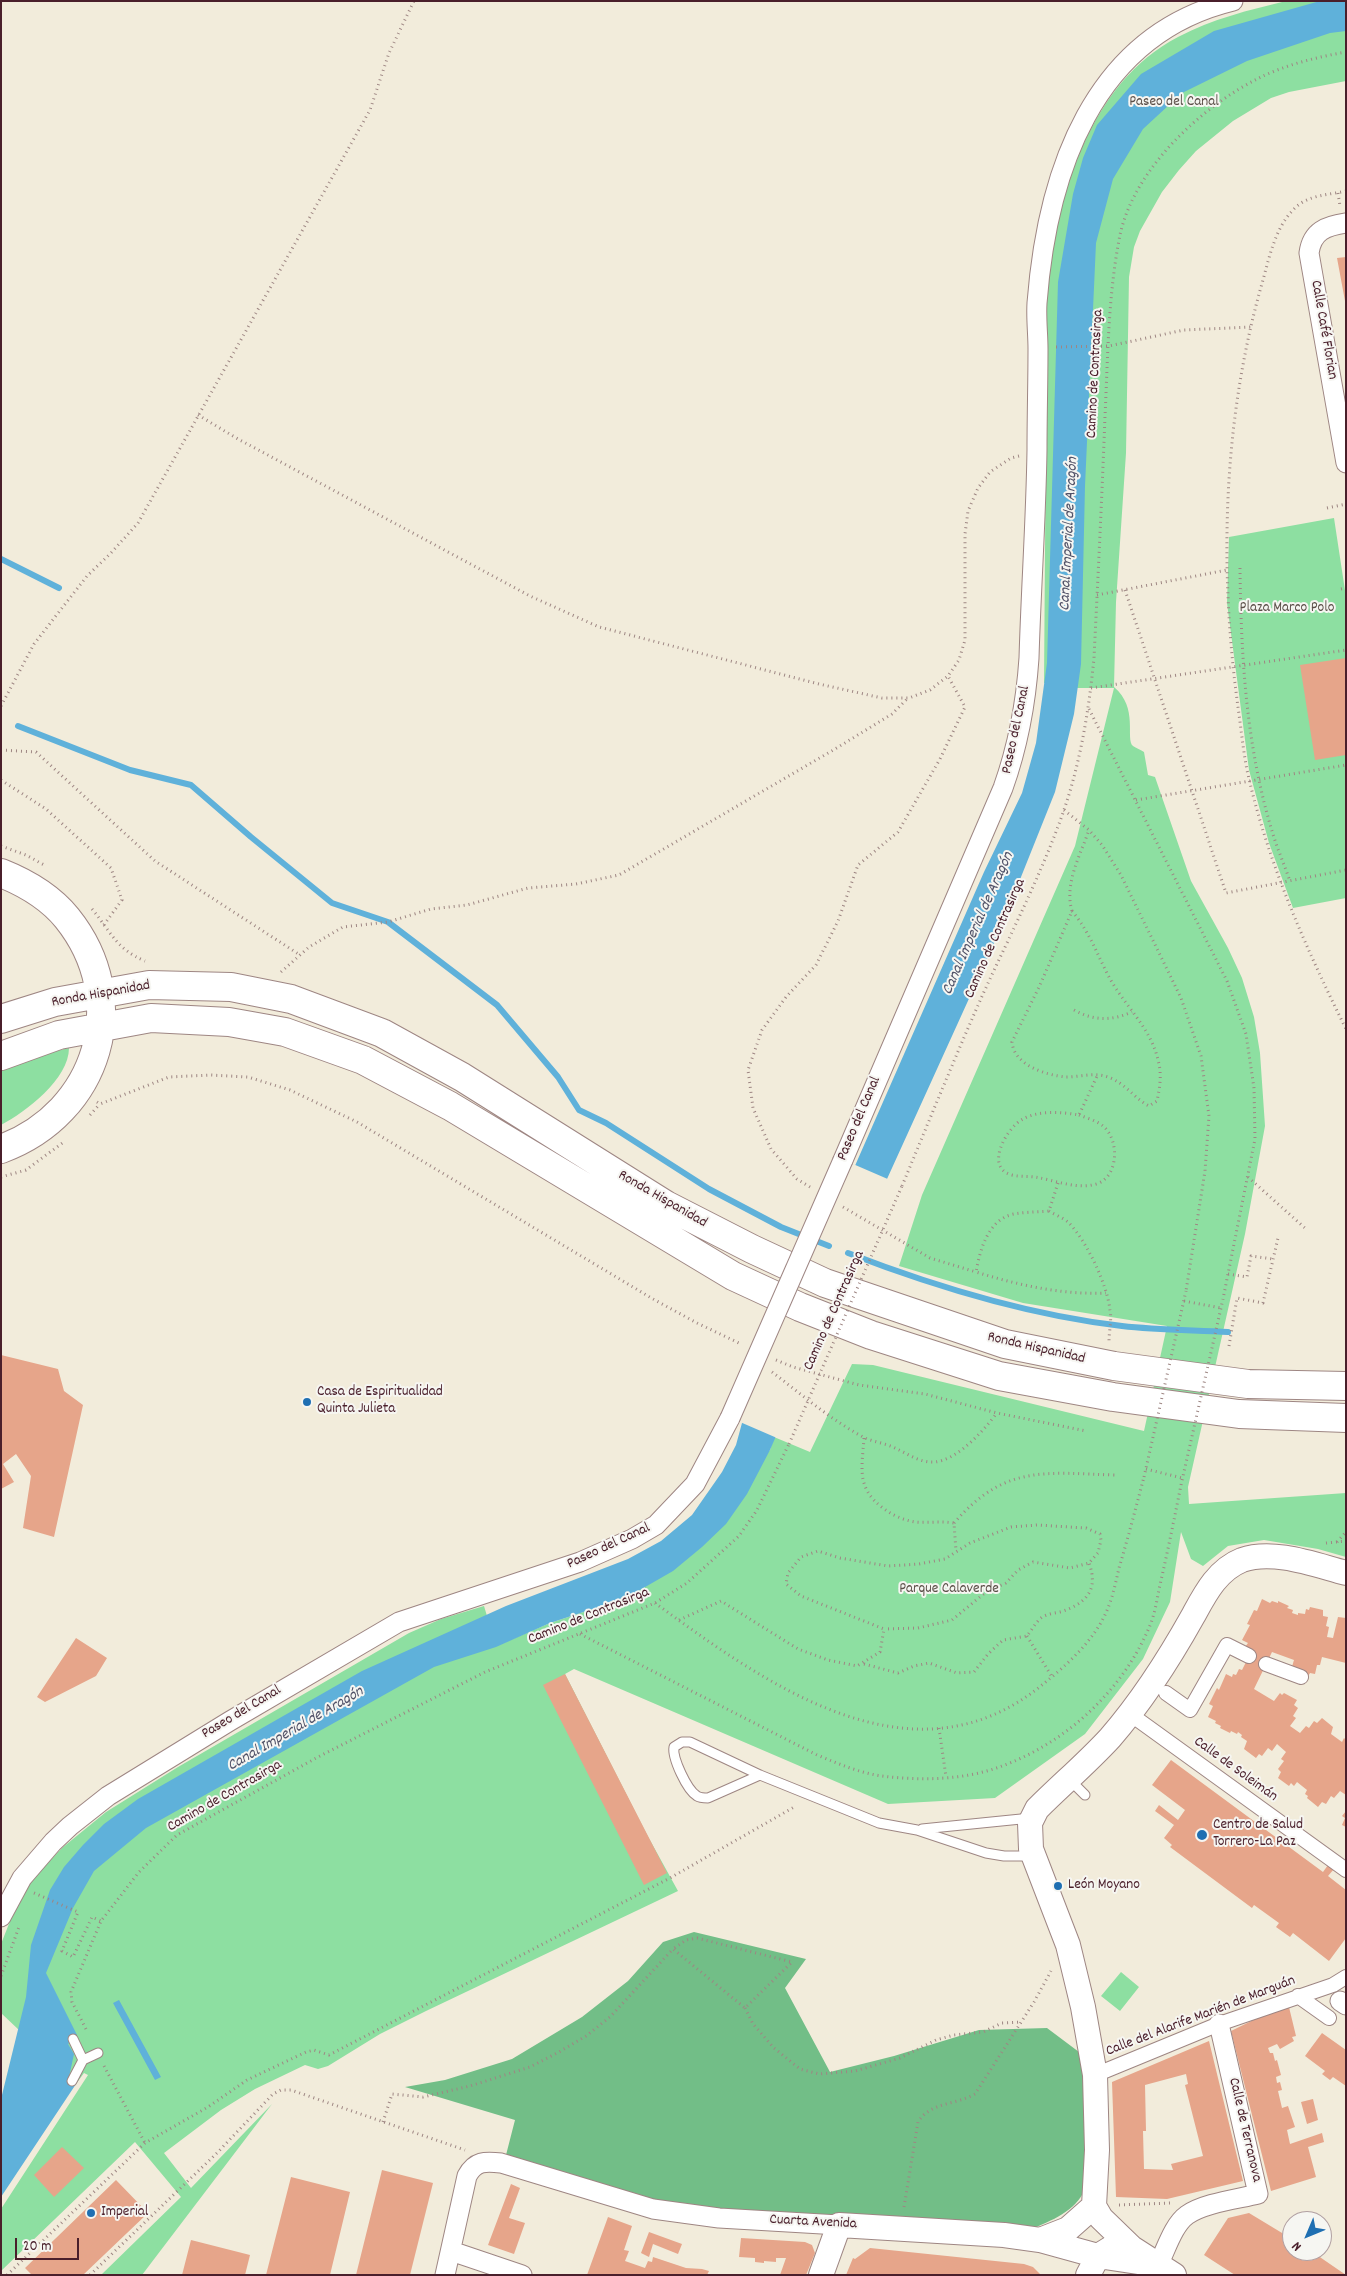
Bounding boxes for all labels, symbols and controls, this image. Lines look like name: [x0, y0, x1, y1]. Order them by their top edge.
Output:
park label: Paseo del Canal: [1129, 94, 1219, 112]
street label: Calle Café Florian: [1305, 279, 1341, 381]
street label: Camino de Contrasirga: [1084, 309, 1108, 439]
water label: Canal Imperial de Aragón: [1056, 457, 1084, 611]
park label: Plaza Marco Polo: [1240, 600, 1334, 618]
street label: Paseo del Canal: [999, 684, 1035, 776]
water label: Canal Imperial de Aragón: [939, 850, 1019, 998]
street label: Camino de Contrasirga: [962, 876, 1030, 1002]
street label: Ronda Hispanidad: [50, 977, 152, 1013]
street label: Paseo del Canal: [834, 1074, 886, 1164]
street label: Ronda Hispanidad: [614, 1167, 710, 1233]
street label: Camino de Contrasirga: [801, 1248, 869, 1374]
street label: Ronda Hispanidad: [985, 1329, 1087, 1369]
place label: Casa de Espiritualidad Quinta Julieta: [317, 1384, 443, 1419]
marker: Casa de Espiritualidad Quinta Julieta: [301, 1396, 313, 1408]
street label: Paseo del Canal: [565, 1520, 653, 1574]
park label: Parque Calaverde: [899, 1581, 999, 1599]
street label: Camino de Contrasirga: [526, 1584, 652, 1650]
street label: Paseo del Canal: [199, 1682, 285, 1744]
water label: Canal Imperial de Aragón: [225, 1683, 367, 1777]
street label: Calle de Soleimán: [1189, 1733, 1281, 1807]
street label: Camino de Contrasirga: [165, 1757, 285, 1837]
place label: Centro de Salud Torrero-La Paz: [1213, 1817, 1303, 1852]
marker: Centro de Salud Torrero-La Paz: [1195, 1828, 1209, 1842]
place label: León Moyano: [1068, 1877, 1140, 1895]
marker: León Moyano: [1052, 1880, 1064, 1892]
street label: Calle del Alarife Marién de Marguán: [1104, 1972, 1298, 2062]
street label: Calle de Terranova: [1223, 2076, 1265, 2184]
place label: Imperial: [101, 2204, 148, 2222]
marker: Imperial: [85, 2207, 97, 2219]
north arrow: [1282, 2211, 1332, 2261]
street label: Cuarta Avenida: [769, 2212, 857, 2234]
scale bar: [18, 2228, 81, 2260]
text: 20 m: [23, 2236, 51, 2258]
text: N: [1288, 2236, 1307, 2255]

